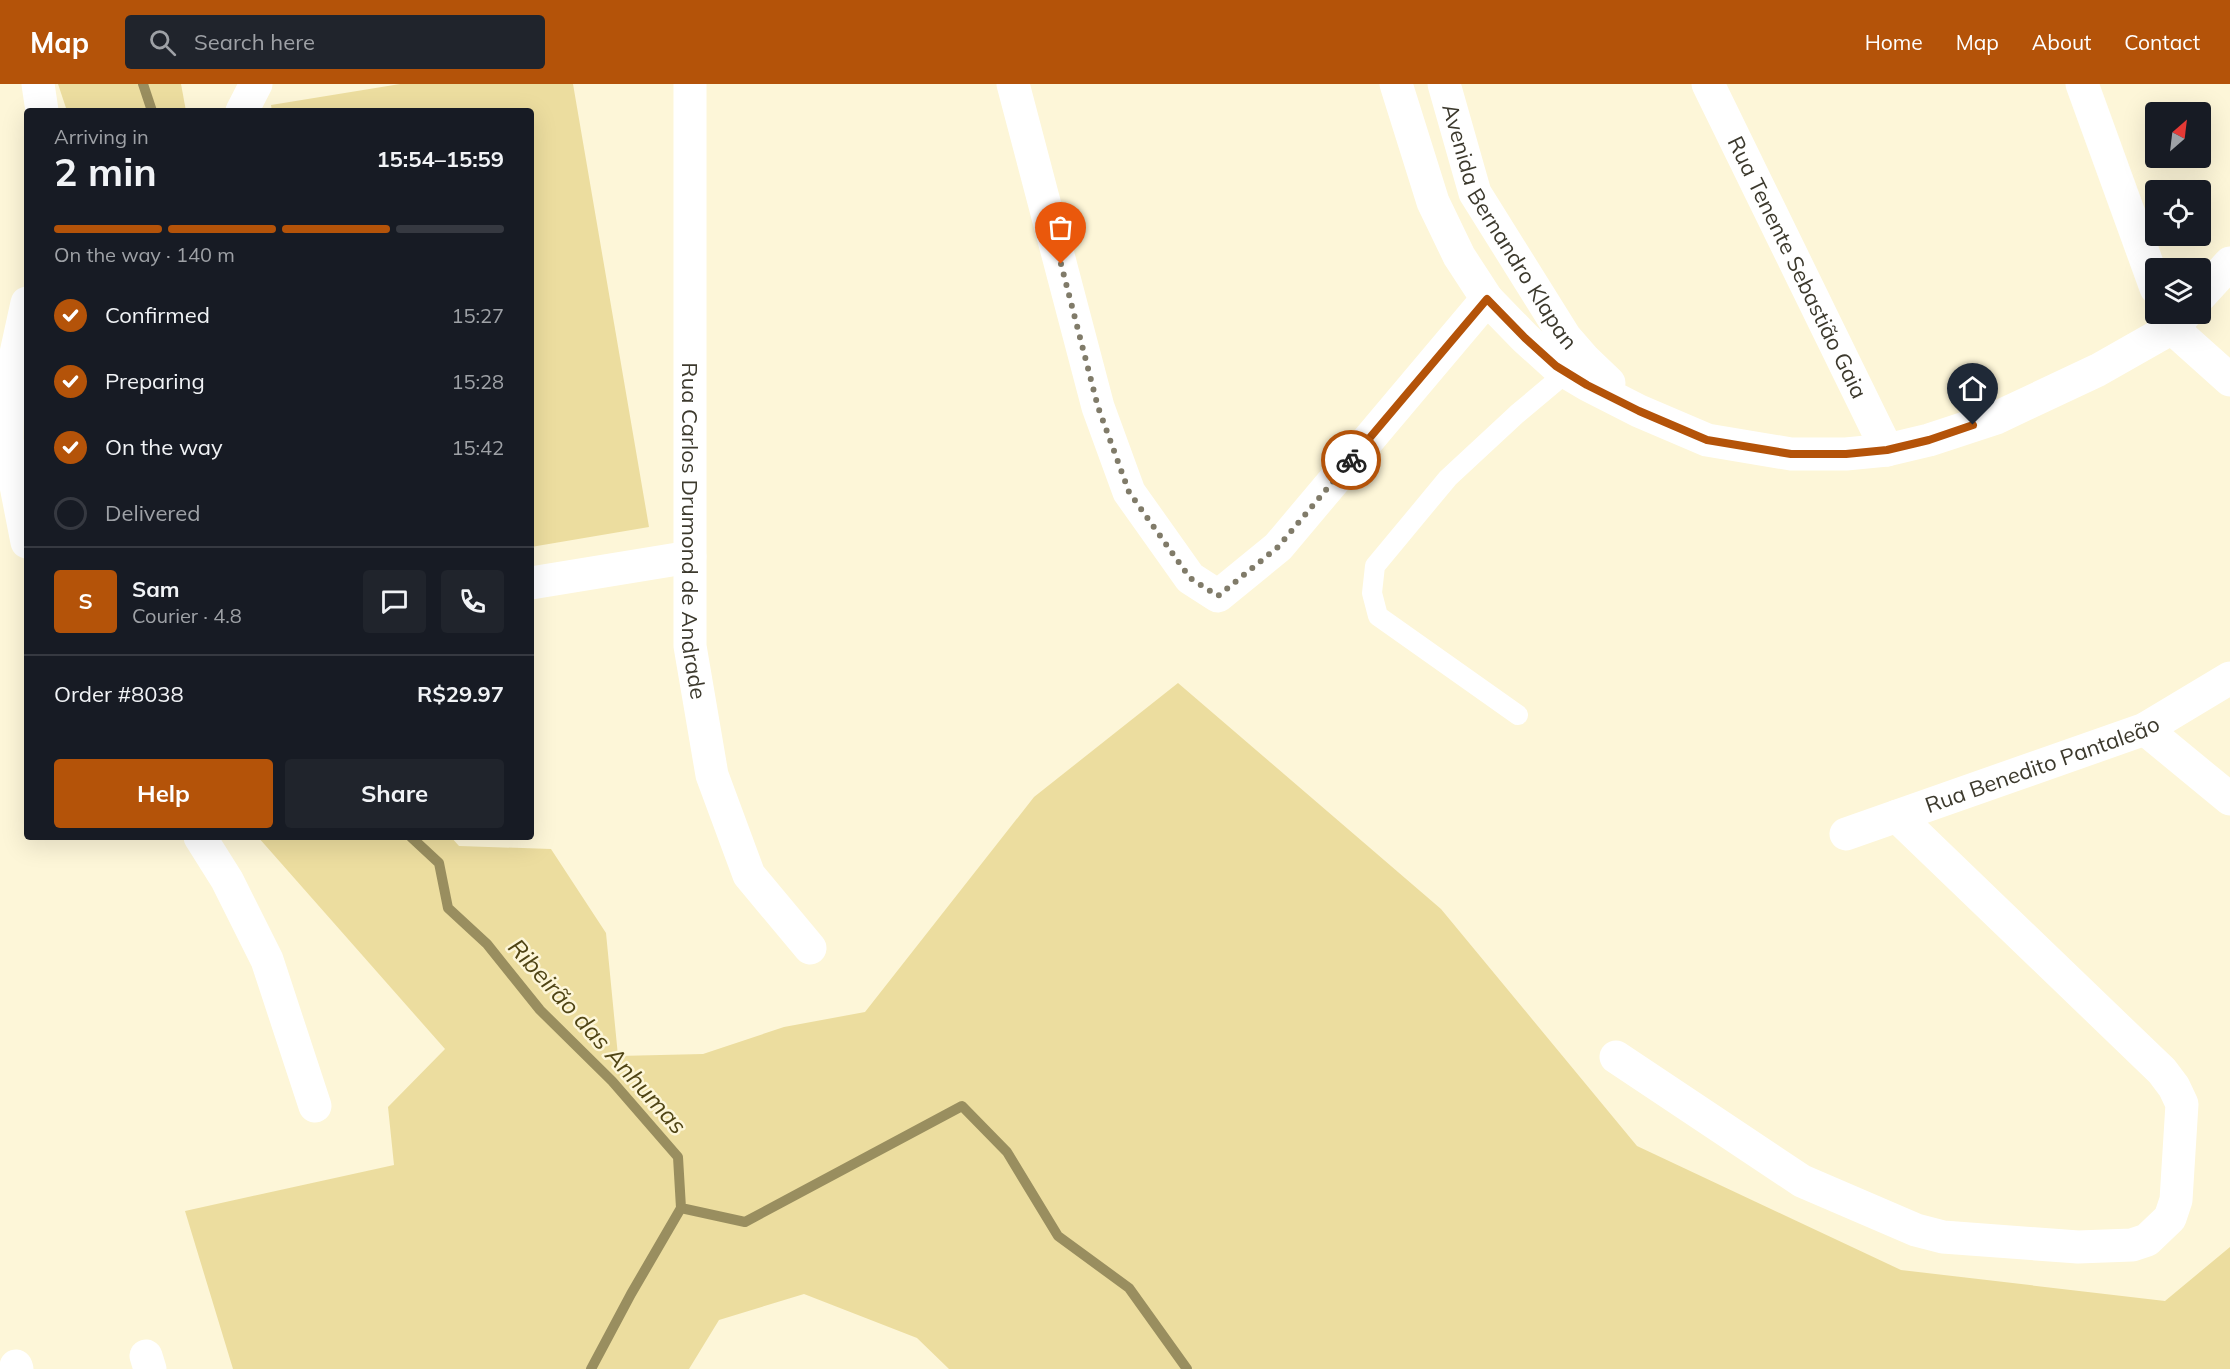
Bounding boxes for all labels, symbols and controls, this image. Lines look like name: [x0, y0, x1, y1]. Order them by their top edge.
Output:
search box: [125, 15, 545, 69]
text: Map: [30, 25, 89, 60]
icon: search: [146, 26, 179, 59]
text: Search here: [194, 28, 315, 56]
text: Home: [1865, 29, 1923, 55]
text: Map: [1956, 29, 1999, 55]
text: About: [2032, 29, 2091, 55]
text: Contact: [2124, 29, 2200, 55]
street label: Avenida Bernandro Klapan: [1436, 100, 1583, 355]
north arrow: [2145, 102, 2211, 168]
map controls: [2145, 102, 2211, 324]
text: Arriving in: [54, 124, 149, 149]
street label: Rua Tenente Sebastião Gaia: [1722, 131, 1874, 403]
text: 15:54–15:59: [376, 145, 504, 173]
text: 2 min: [54, 147, 157, 196]
button: locate: [2145, 180, 2211, 246]
pin: [1035, 202, 1086, 264]
icon: bag: [1044, 211, 1077, 244]
text: On the way · 140 m: [54, 242, 235, 267]
button: layers: [2145, 258, 2211, 324]
icon: check: [54, 299, 87, 332]
text: Confirmed: [105, 301, 210, 329]
text: 15:27: [451, 303, 504, 328]
street label: Rua Carlos Drumond de Andrade: [675, 362, 713, 701]
pin: [1947, 363, 1998, 425]
icon: check: [54, 365, 87, 398]
text: Preparing: [105, 367, 205, 395]
text: 15:28: [451, 369, 504, 394]
icon: home: [1956, 372, 1989, 405]
courier: [1321, 430, 1381, 490]
icon: check: [54, 431, 87, 464]
text: On the way: [105, 433, 223, 461]
text: 15:42: [451, 435, 504, 460]
icon: bike: [1335, 444, 1368, 477]
text: Delivered: [105, 499, 200, 527]
button: chat: [363, 570, 426, 633]
button: phone: [441, 570, 504, 633]
text: Sam: [132, 575, 180, 603]
text: S: [78, 587, 93, 615]
text: Courier · 4.8: [132, 603, 242, 628]
text: Order #8038: [54, 680, 184, 708]
text: R$29.97: [417, 680, 504, 708]
street label: Rua Benedito Pantaleão: [1921, 710, 2165, 819]
button: Help: [54, 759, 273, 828]
button: Share: [285, 759, 504, 828]
water label: Ribeirão das Anhumas: [502, 932, 694, 1140]

